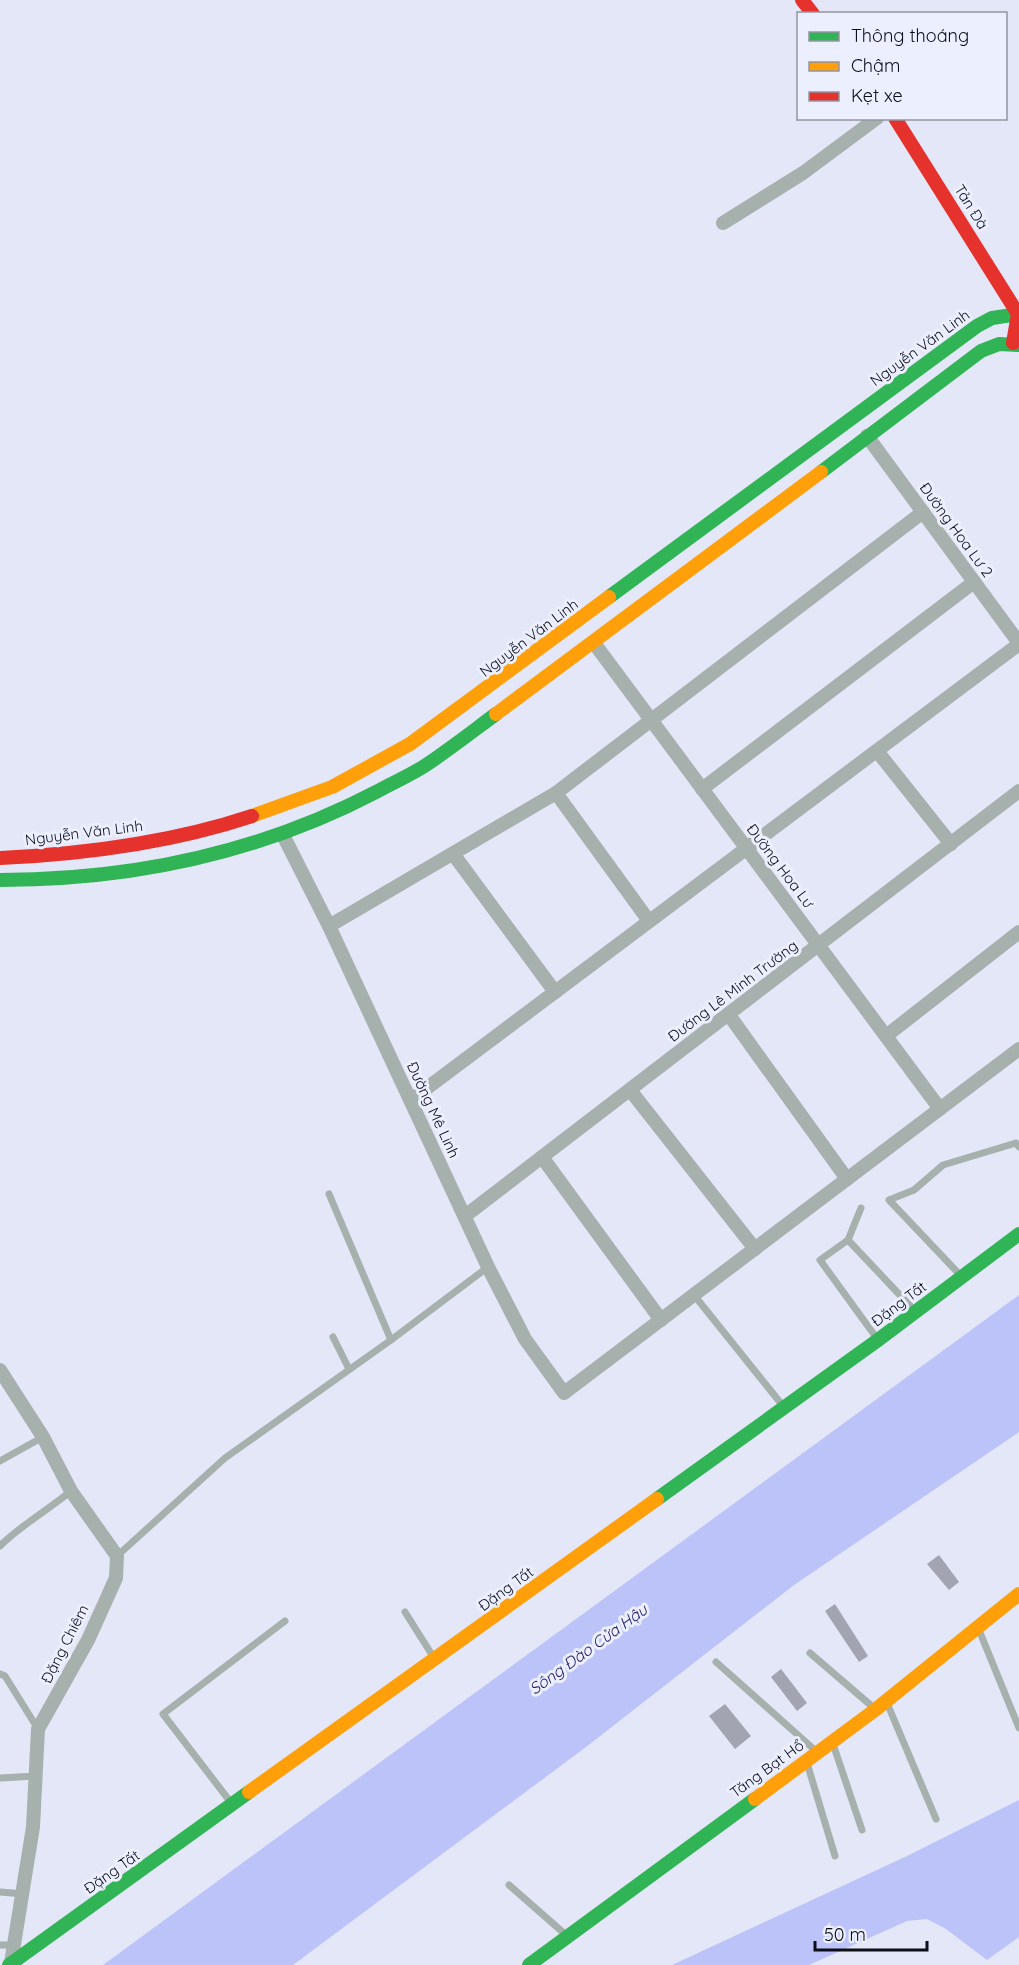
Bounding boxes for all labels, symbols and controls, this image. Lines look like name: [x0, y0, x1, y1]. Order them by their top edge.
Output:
legend: [797, 12, 1007, 120]
text: Thông thoáng: [851, 24, 969, 47]
text: Chậm: [851, 54, 900, 77]
text: Kẹt xe: [851, 84, 903, 107]
street label: Tản Đà: [950, 181, 993, 233]
street label: Nguyễn Văn Linh: [866, 305, 973, 390]
street label: Đường Hoa Lư 2: [916, 479, 997, 581]
street label: Nguyễn Văn Linh: [476, 594, 582, 681]
street label: Nguyễn Văn Linh: [24, 816, 144, 849]
street label: Đường Hoa Lư: [743, 820, 819, 913]
street label: Đường Lê Minh Trường: [664, 936, 801, 1046]
street label: Đường Mê Linh: [403, 1059, 464, 1161]
street label: Đặng Tất: [868, 1277, 930, 1330]
street label: Đặng Tất: [474, 1562, 537, 1615]
water label: Sông Đào Cửa Hậu: [525, 1599, 652, 1699]
street label: Đặng Chiêm: [37, 1601, 92, 1686]
street label: Tăng Bạt Hổ: [726, 1735, 807, 1802]
street label: Đặng Tất: [80, 1846, 143, 1898]
scale bar: [815, 1914, 928, 1952]
text: 50 m: [824, 1923, 866, 1946]

